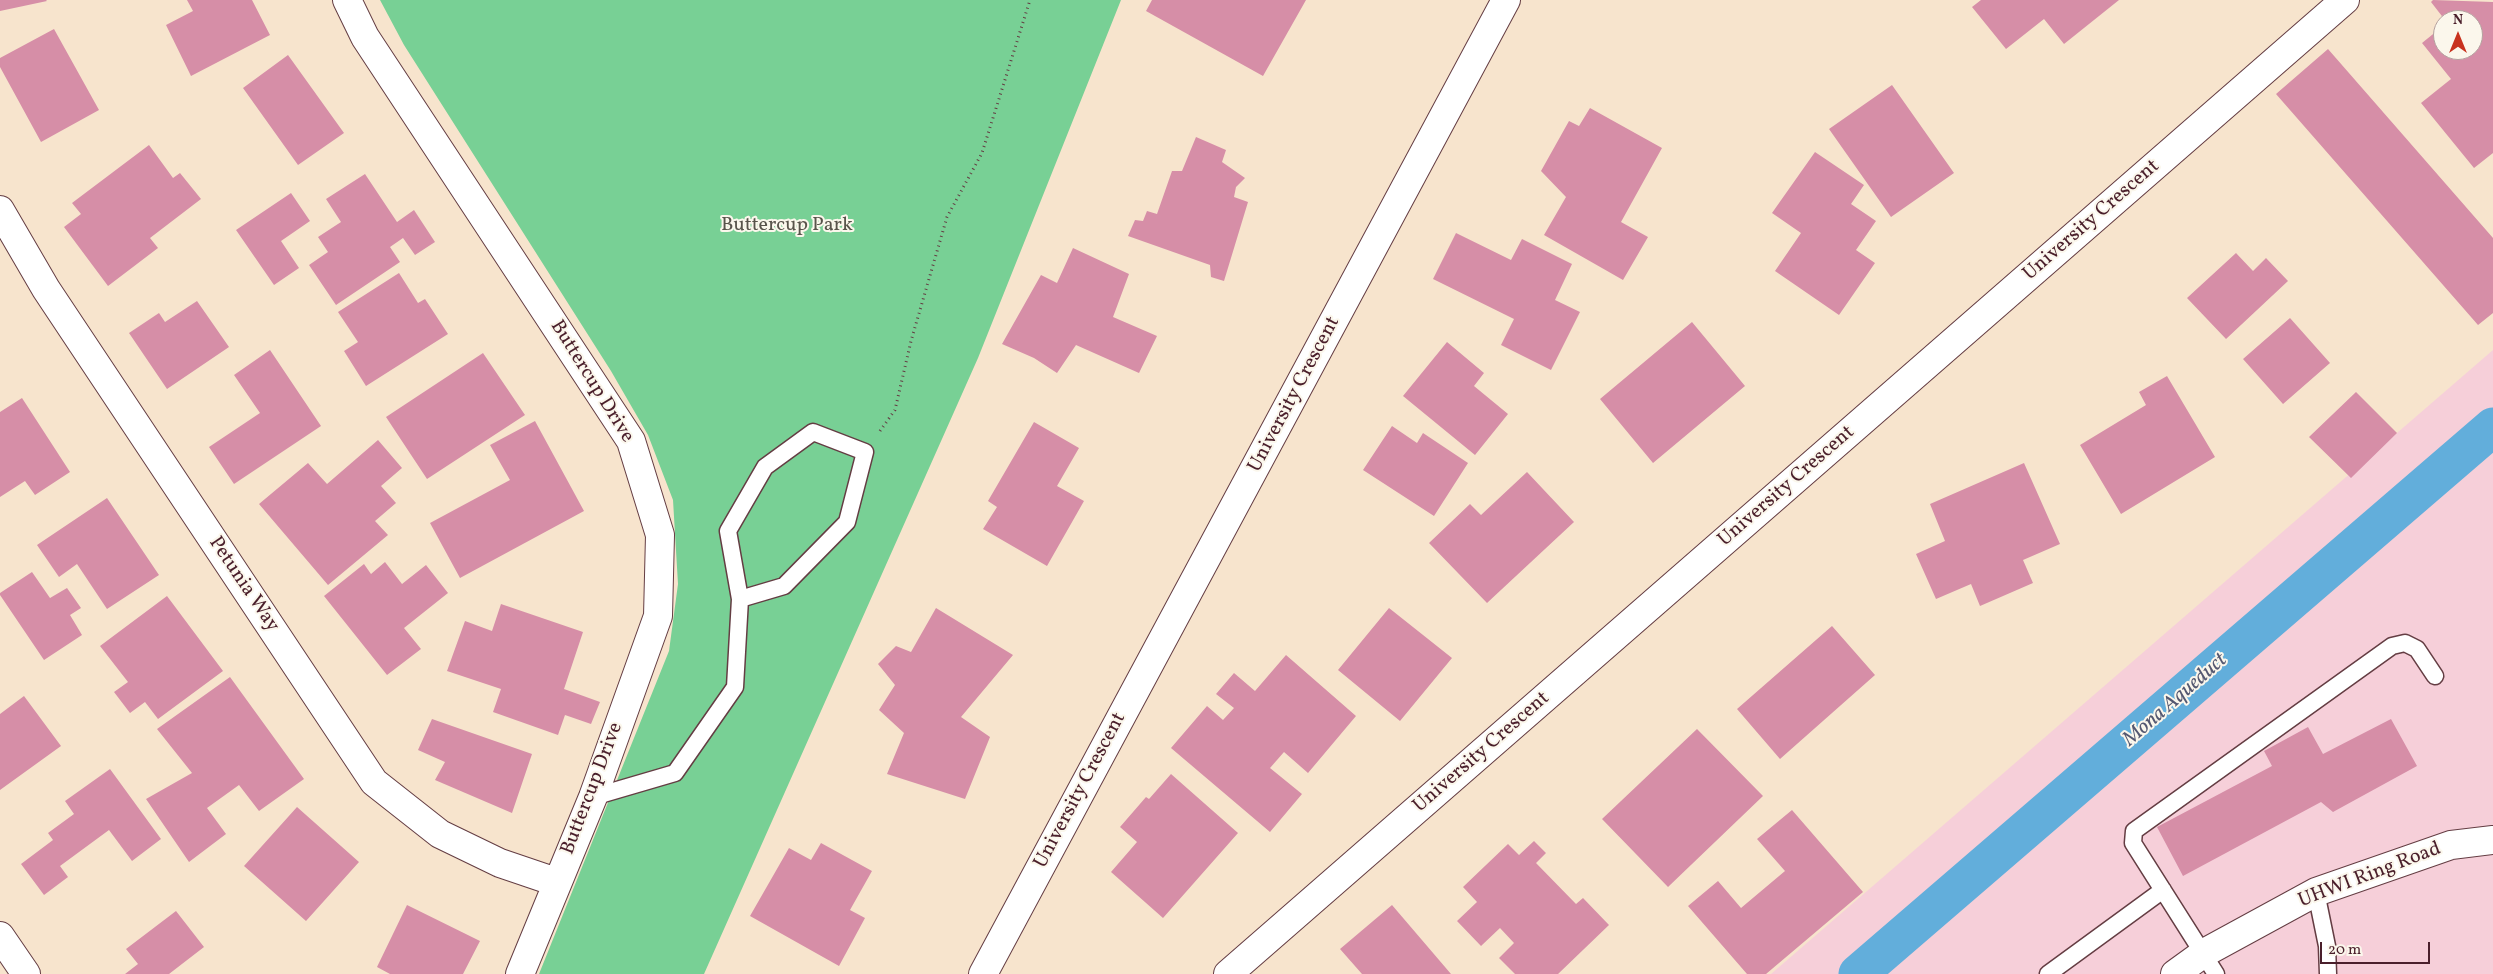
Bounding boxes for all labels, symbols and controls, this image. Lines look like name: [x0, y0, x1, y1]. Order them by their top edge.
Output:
north arrow: [2433, 10, 2483, 60]
text: N: [2453, 11, 2463, 30]
street label: University Crescent: [2019, 155, 2165, 287]
park label: Buttercup Park: [721, 214, 853, 238]
street label: University Crescent: [1244, 313, 1346, 477]
street label: Buttercup Drive: [544, 316, 638, 448]
street label: University Crescent: [1714, 421, 1860, 553]
street label: Petunia Way: [202, 533, 284, 637]
water label: Mona Aqueduct: [2119, 649, 2233, 753]
street label: University Crescent: [1409, 687, 1555, 819]
street label: University Crescent: [1030, 709, 1132, 873]
street label: Buttercup Drive: [557, 719, 629, 859]
street label: UHWI Ring Road: [2295, 838, 2445, 914]
scale bar: [2323, 932, 2433, 964]
text: 20 m: [2328, 940, 2361, 961]

